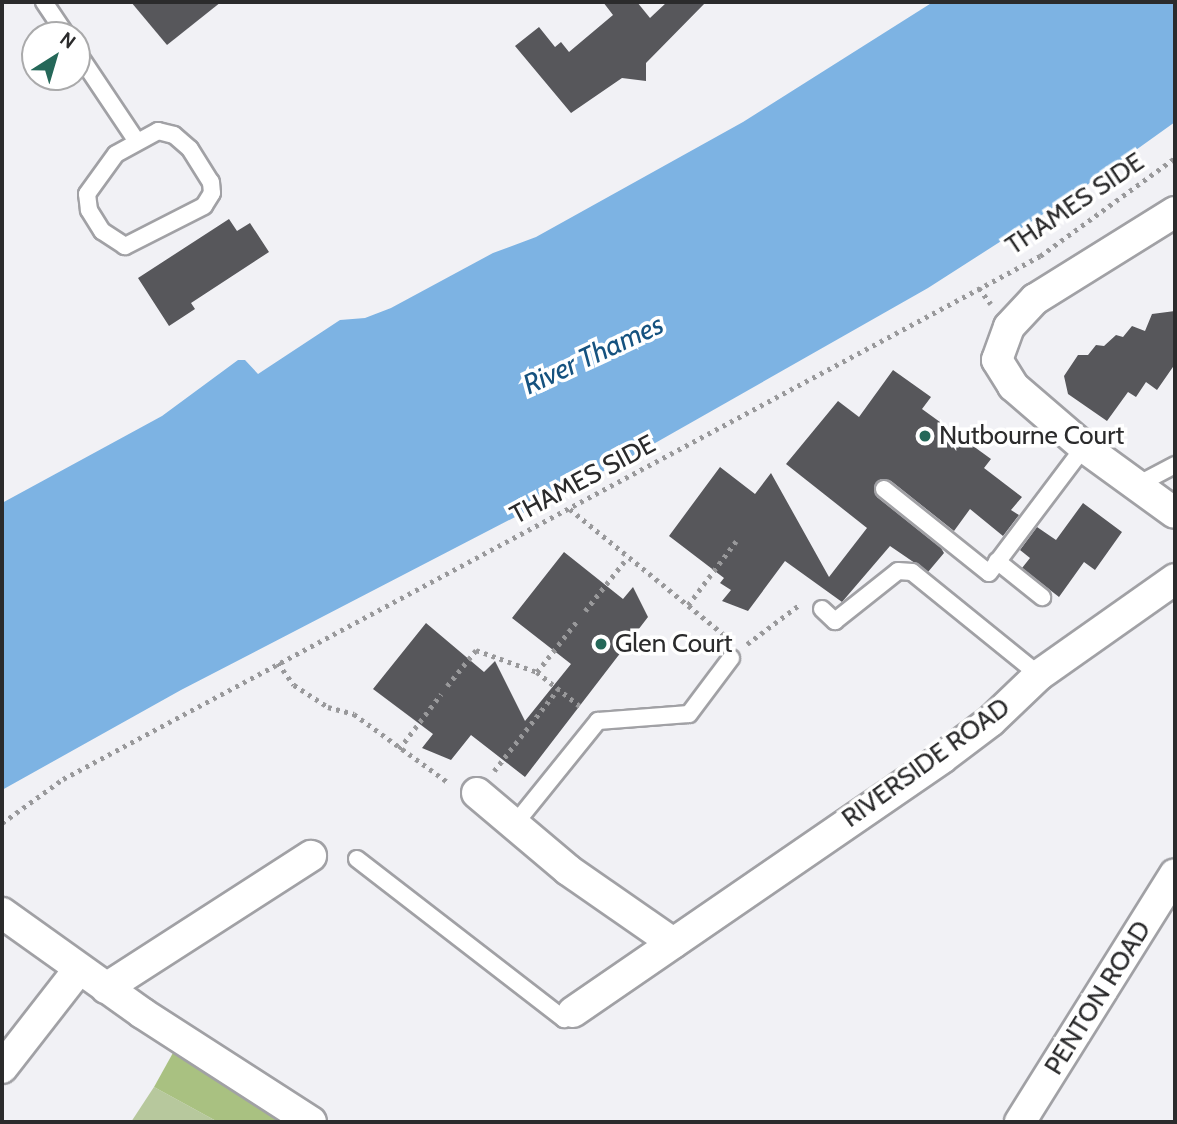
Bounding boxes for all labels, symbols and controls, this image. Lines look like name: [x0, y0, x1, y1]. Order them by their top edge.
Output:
north arrow: [21, 21, 91, 91]
text: N: [55, 27, 80, 54]
street label: THAMES SIDE: [1000, 146, 1150, 262]
water label: River Thames: [518, 307, 668, 401]
place label: Nutbourne Court: [939, 420, 1124, 452]
marker: Nutbourne Court: [917, 428, 933, 444]
street label: THAMES SIDE: [505, 429, 661, 531]
place label: Glen Court: [615, 628, 733, 660]
marker: Glen Court: [593, 636, 609, 652]
street label: RIVERSIDE ROAD: [836, 692, 1016, 834]
street label: PENTON ROAD: [1038, 915, 1158, 1081]

